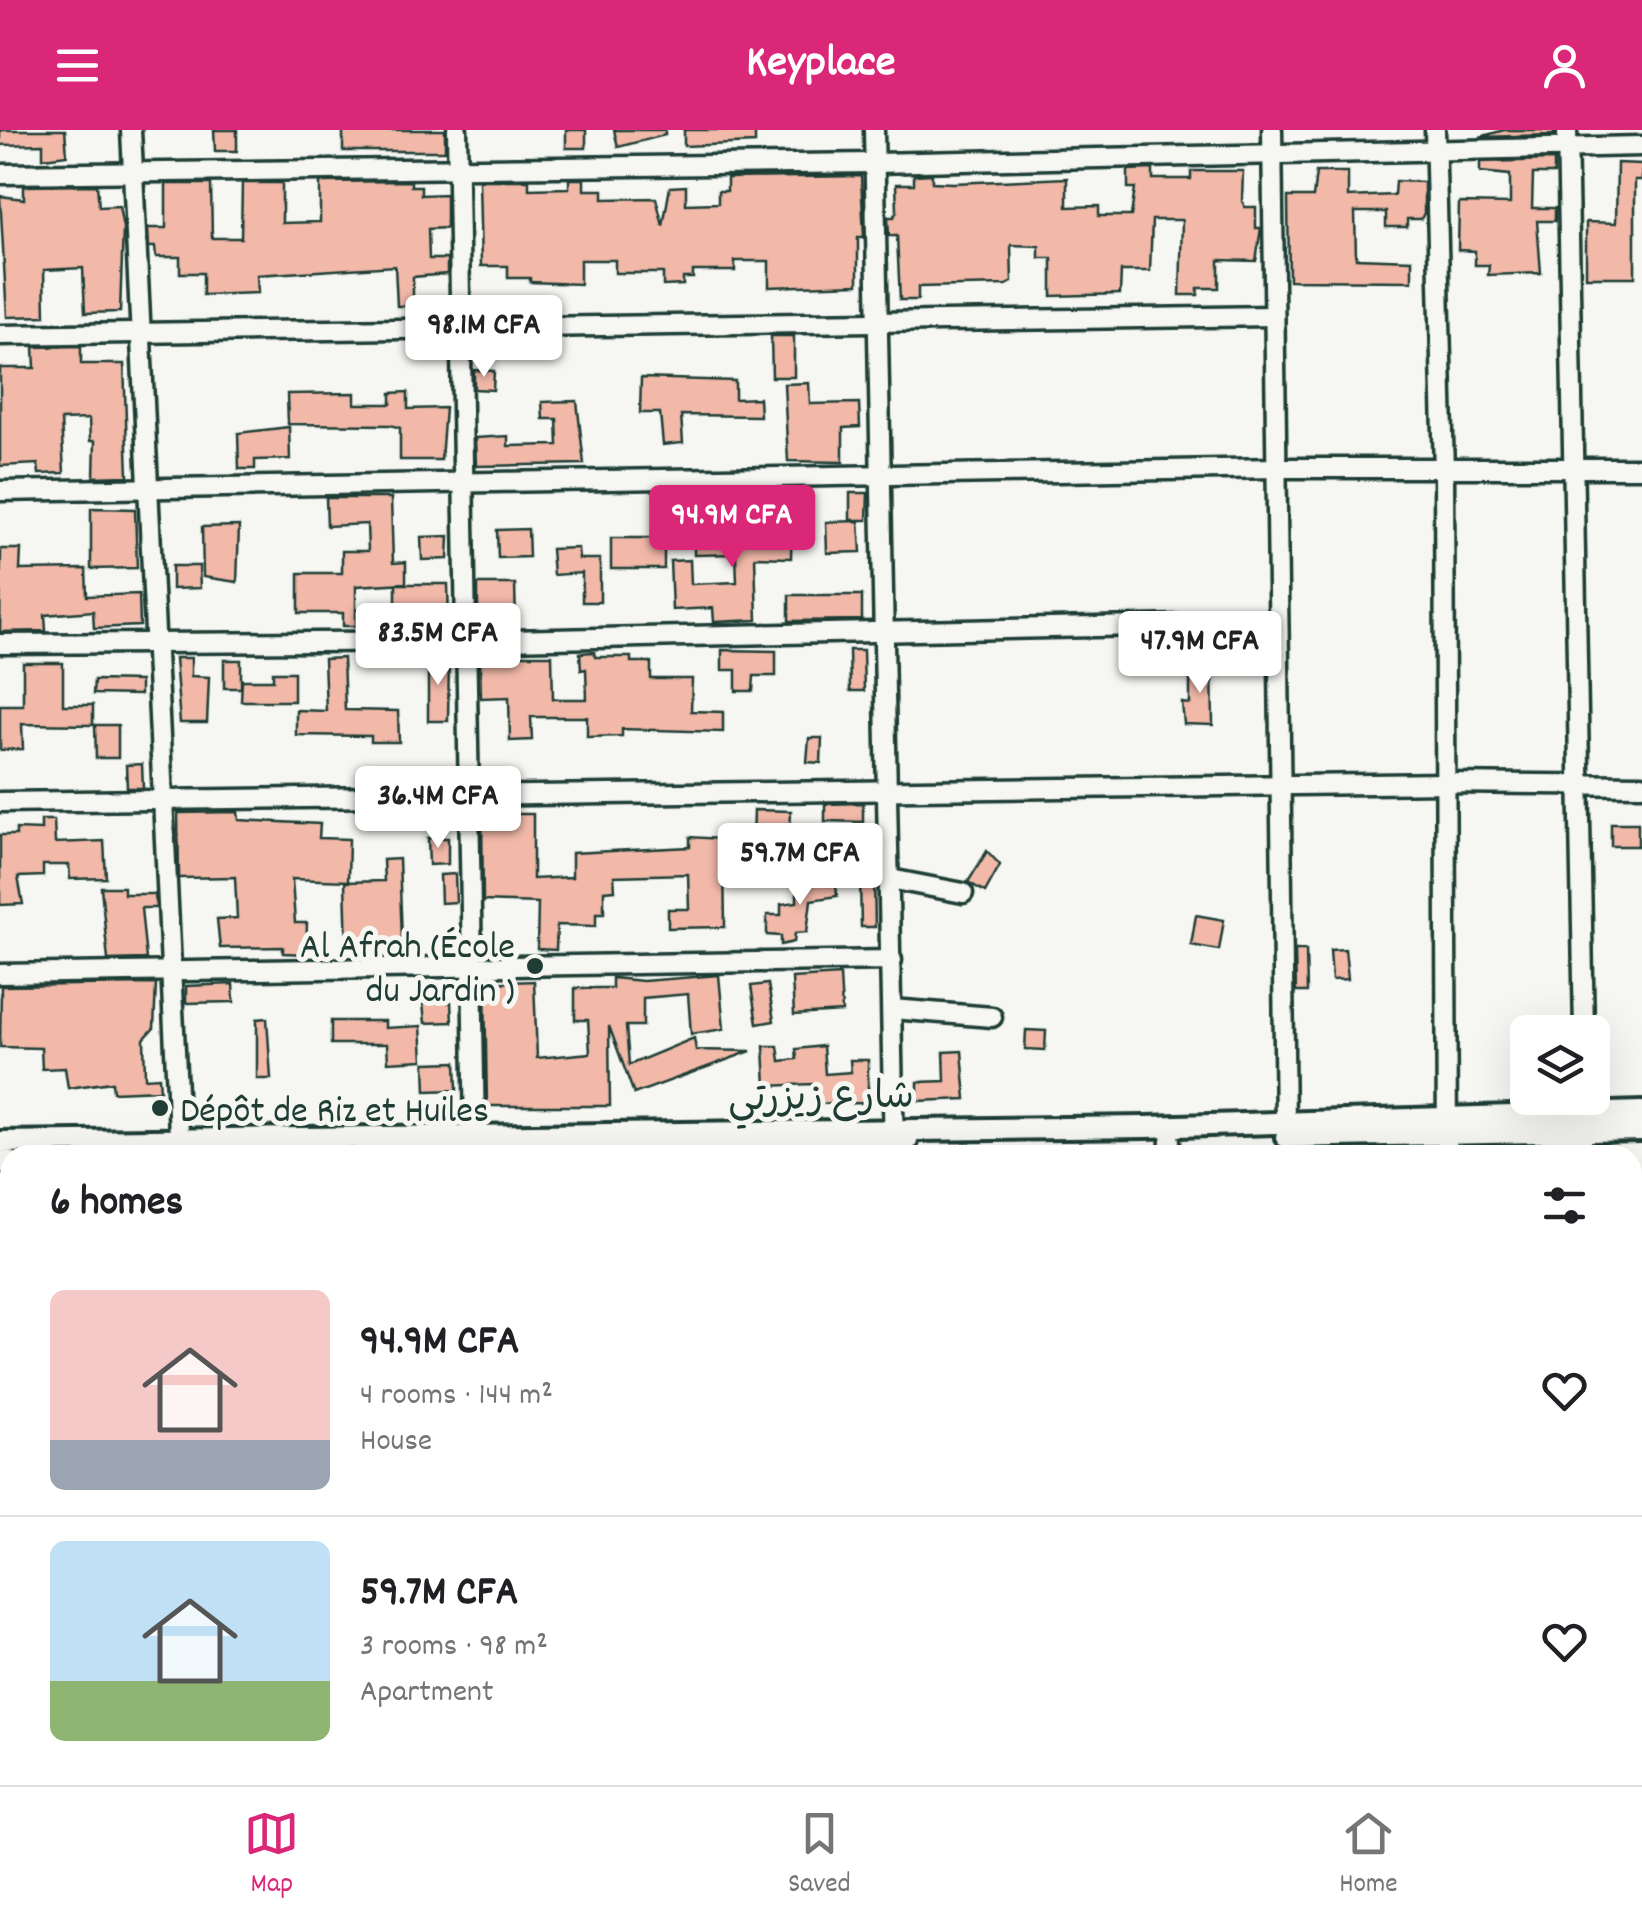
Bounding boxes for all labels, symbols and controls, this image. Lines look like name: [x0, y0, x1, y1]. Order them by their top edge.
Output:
text: Keyplace: [746, 33, 896, 97]
icon: menu: [50, 38, 105, 93]
icon: person: [1537, 38, 1592, 93]
pin: 98.1M CFA: [370, 295, 598, 380]
text: 98.1M CFA: [427, 304, 541, 350]
pin: 94.9M CFA: [618, 485, 846, 570]
text: 94.9M CFA: [671, 494, 793, 540]
pin: 83.5M CFA: [324, 603, 552, 688]
pin: 47.9M CFA: [1086, 611, 1314, 696]
text: 83.5M CFA: [378, 612, 498, 658]
text: 47.9M CFA: [1140, 620, 1260, 666]
pin: 36.4M CFA: [324, 766, 552, 851]
text: 36.4M CFA: [377, 775, 499, 821]
pin: 59.7M CFA: [686, 823, 914, 908]
text: 59.7M CFA: [740, 832, 860, 878]
place label: Al Afrah (École du Jardin ): [300, 922, 515, 1021]
marker: Al Afrah (École du Jardin ): [524, 955, 546, 977]
map controls: [1510, 1015, 1610, 1115]
button: layers: [1510, 1015, 1610, 1115]
street label: شارع زيزرتي: [728, 1071, 914, 1130]
place label: Dépôt de Riz et Huiles: [180, 1086, 489, 1141]
marker: Dépôt de Riz et Huiles: [149, 1097, 171, 1119]
text: 6 homes: [50, 1175, 183, 1235]
icon: filters: [1537, 1178, 1592, 1233]
text: 94.9M CFA: [360, 1314, 520, 1374]
icon: home: [130, 1330, 250, 1450]
icon: heart: [1537, 1363, 1592, 1418]
text: 4 rooms · 144 m²: [360, 1374, 553, 1420]
text: House: [360, 1420, 432, 1466]
text: 59.7M CFA: [360, 1565, 518, 1625]
icon: home: [130, 1581, 250, 1701]
icon: heart: [1537, 1614, 1592, 1669]
text: 3 rooms · 98 m²: [360, 1625, 548, 1671]
text: Apartment: [360, 1671, 494, 1717]
tab: Map: [244, 1806, 299, 1906]
tab: Saved: [788, 1806, 851, 1906]
tab: Home: [1339, 1806, 1398, 1906]

